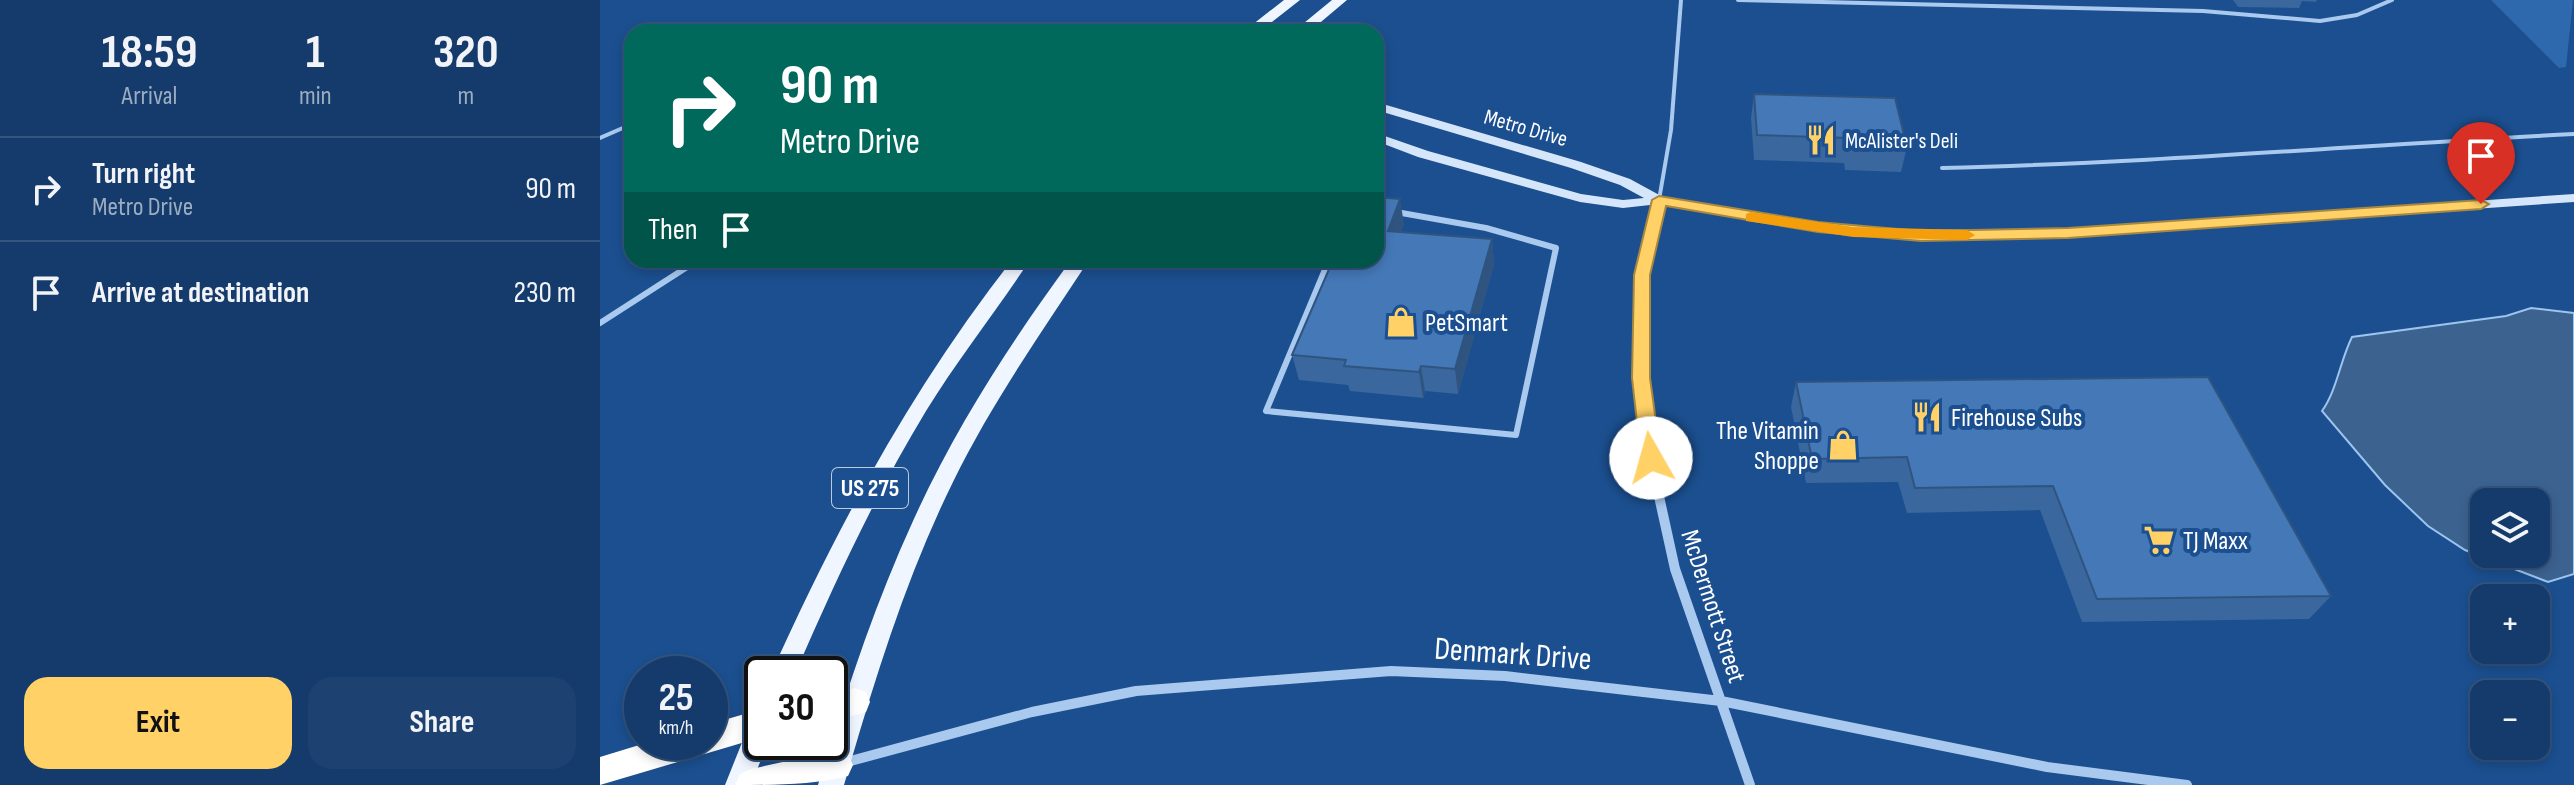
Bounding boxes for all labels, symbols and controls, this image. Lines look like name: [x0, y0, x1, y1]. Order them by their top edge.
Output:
text: 18:59: [101, 24, 197, 81]
text: 1: [306, 24, 325, 81]
text: 320: [433, 24, 498, 81]
text: 90 m: [780, 53, 879, 120]
icon: right: [648, 56, 752, 160]
text: Arrival: [122, 81, 177, 112]
text: min: [299, 81, 332, 112]
text: m: [457, 81, 474, 112]
street label: Metro Drive: [1481, 104, 1570, 153]
text: Metro Drive: [780, 121, 920, 164]
pin: [2447, 122, 2515, 204]
restaurant icon: McAlister's Deli: [1804, 123, 1838, 157]
place label: McAlister's Deli: [1845, 128, 1958, 155]
icon: arrive: [2459, 134, 2503, 178]
text: Turn right: [92, 156, 195, 192]
icon: right: [24, 167, 68, 211]
text: 90 m: [525, 171, 576, 207]
text: Metro Drive: [92, 192, 193, 223]
icon: arrive: [714, 208, 758, 252]
text: Then: [648, 212, 698, 248]
icon: arrive: [24, 271, 68, 315]
text: Arrive at destination: [92, 275, 309, 311]
text: 230 m: [514, 275, 576, 311]
shop icon: PetSmart: [1384, 305, 1418, 339]
place label: PetSmart: [1425, 308, 1508, 339]
restaurant icon: Firehouse Subs: [1910, 400, 1944, 434]
place label: Firehouse Subs: [1951, 403, 2082, 434]
position arrow: [1609, 416, 1693, 500]
place label: The Vitamin Shoppe: [1716, 416, 1819, 477]
shop icon: The Vitamin Shoppe: [1826, 428, 1860, 462]
road number: US 275: [832, 468, 908, 508]
map controls: [2470, 488, 2550, 760]
button: layers: [2470, 488, 2550, 568]
supermarket icon: TJ Maxx: [2142, 523, 2176, 557]
street label: McDermott Street: [1673, 526, 1752, 687]
place label: TJ Maxx: [2183, 526, 2248, 557]
button: +: [2470, 584, 2550, 664]
street label: Denmark Drive: [1433, 630, 1593, 679]
speed limit sign: 30: [744, 656, 848, 760]
text: 25: [658, 674, 694, 722]
button: Exit: [24, 677, 292, 769]
button: Share: [308, 677, 576, 769]
button: −: [2470, 680, 2550, 760]
text: km/h: [659, 716, 693, 740]

